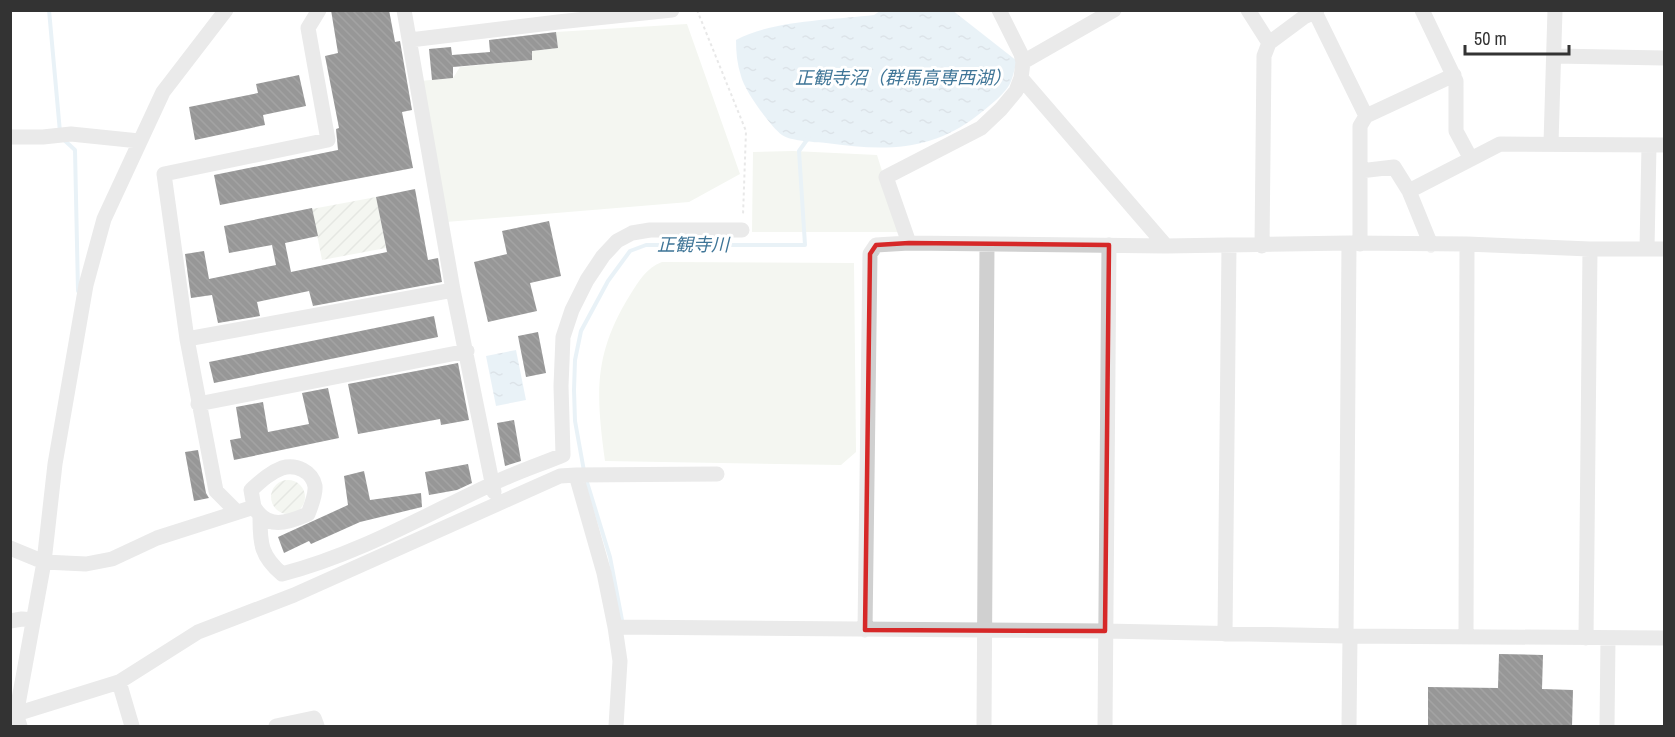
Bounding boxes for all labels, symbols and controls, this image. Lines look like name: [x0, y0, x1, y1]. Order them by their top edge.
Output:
scale bar: [1465, 18, 1568, 56]
text: 50 m: [1474, 26, 1507, 51]
water label: 正観寺沼（群馬高専西湖）: [795, 65, 1011, 90]
water label: 正観寺川: [657, 232, 731, 257]

